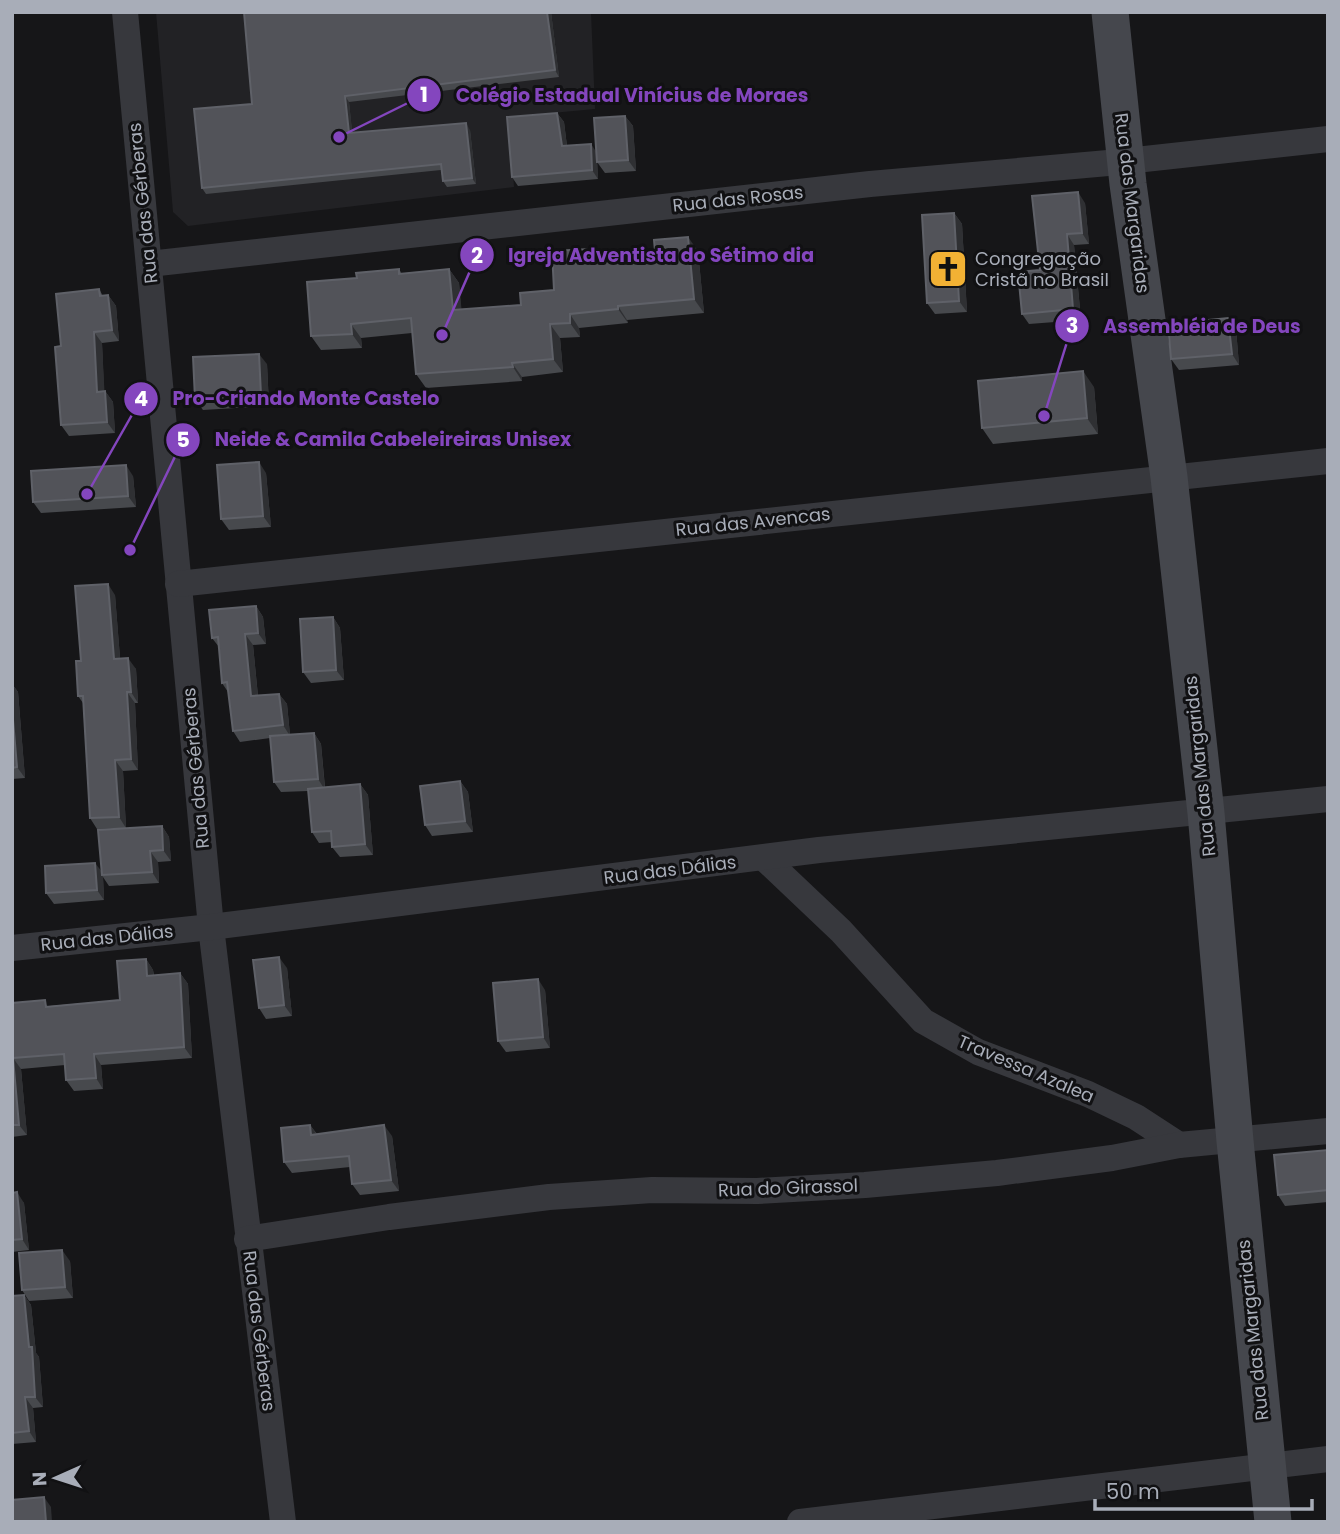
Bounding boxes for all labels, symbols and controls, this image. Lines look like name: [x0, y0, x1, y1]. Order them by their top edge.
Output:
callout: Colégio Estadual Vinícius de Moraes: [407, 75, 822, 115]
text: 1: [420, 80, 428, 109]
text: Colégio Estadual Vinícius de Moraes: [456, 82, 808, 109]
street label: Rua das Margaridas: [1109, 111, 1156, 295]
street label: Rua das Gérberas: [122, 121, 163, 285]
street label: Rua das Rosas: [671, 179, 805, 218]
callout: Igreja Adventista do Sétimo dia: [459, 235, 828, 275]
text: 2: [471, 241, 483, 270]
text: Igreja Adventista do Sétimo dia: [508, 242, 814, 269]
place label: Congregação Cristã no Brasil: [975, 246, 1109, 292]
church icon: Congregação Cristã no Brasil: [927, 248, 969, 290]
callout: Assembléia de Deus: [1055, 306, 1315, 346]
text: 3: [1066, 311, 1078, 340]
text: Assembléia de Deus: [1103, 313, 1301, 340]
callout: Pro-Criando Monte Castelo: [124, 379, 454, 419]
text: 4: [134, 384, 148, 413]
text: Pro-Criando Monte Castelo: [173, 385, 439, 412]
callout: Neide & Camila Cabeleireiras Unisex: [165, 420, 585, 460]
text: 5: [176, 425, 190, 454]
text: Neide & Camila Cabeleireiras Unisex: [215, 426, 572, 453]
street label: Rua das Avencas: [674, 501, 832, 542]
street label: Rua das Margaridas: [1178, 674, 1221, 858]
street label: Rua das Gérberas: [176, 687, 215, 850]
street label: Rua das Dálias: [602, 849, 738, 890]
street label: Rua das Dálias: [39, 918, 175, 957]
street label: Travessa Azalea: [954, 1029, 1098, 1109]
street label: Rua do Girassol: [718, 1173, 858, 1202]
street label: Rua das Margaridas: [1231, 1238, 1274, 1422]
street label: Rua das Gérberas: [237, 1249, 282, 1413]
north arrow: [21, 1443, 91, 1513]
scale bar: [1095, 1468, 1312, 1512]
text: N: [26, 1471, 53, 1487]
text: 50 m: [1106, 1477, 1160, 1506]

